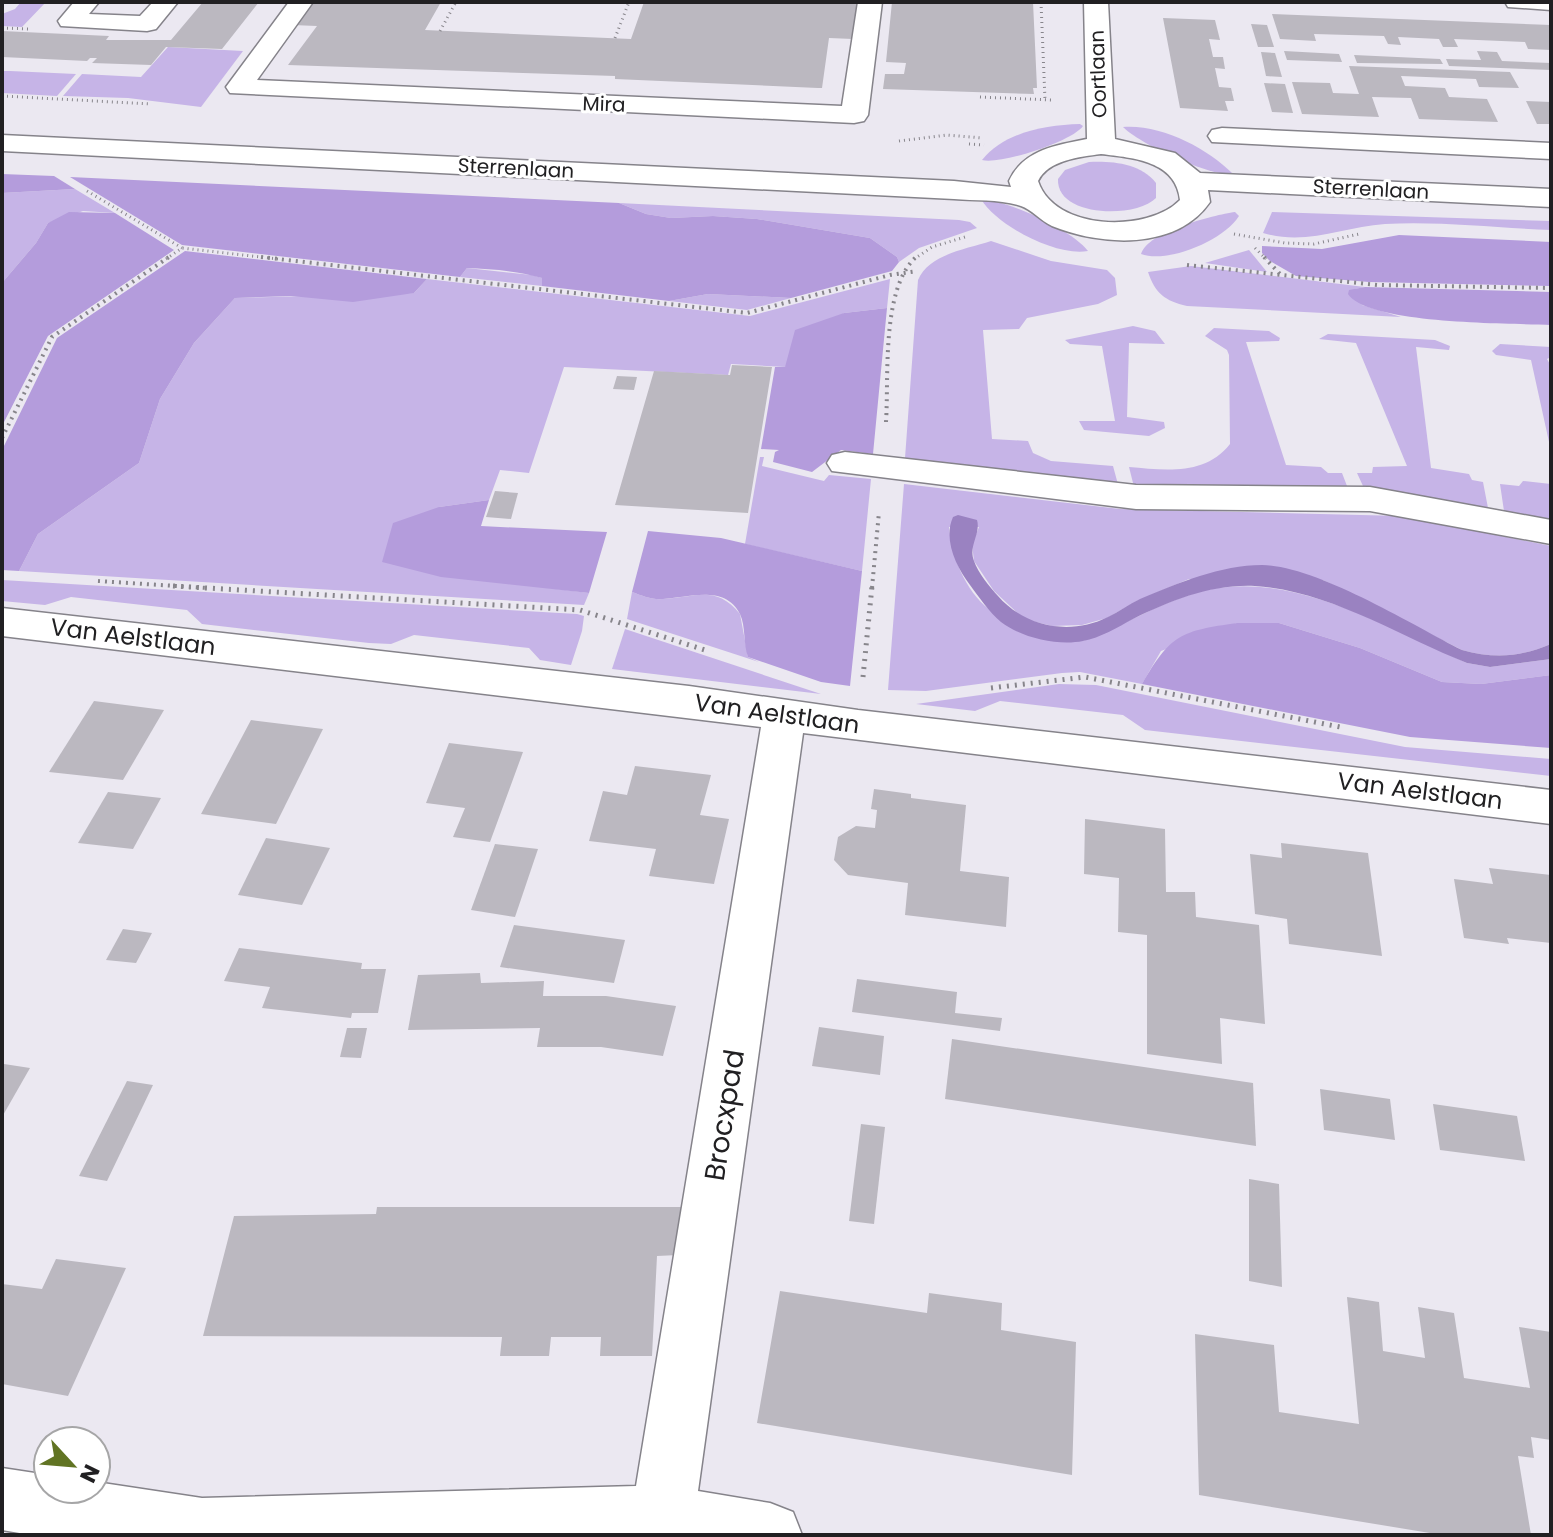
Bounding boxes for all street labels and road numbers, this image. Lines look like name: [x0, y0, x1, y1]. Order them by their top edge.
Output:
street label: Oortlaan: [1082, 30, 1114, 118]
street label: Mira: [582, 89, 626, 119]
street label: Sterrenlaan: [457, 151, 575, 185]
street label: Sterrenlaan: [1312, 172, 1430, 206]
street label: Van Aelstlaan: [49, 610, 218, 663]
street label: Van Aelstlaan: [693, 686, 862, 741]
street label: Van Aelstlaan: [1336, 764, 1505, 817]
street label: Brocxpad: [695, 1046, 754, 1184]

